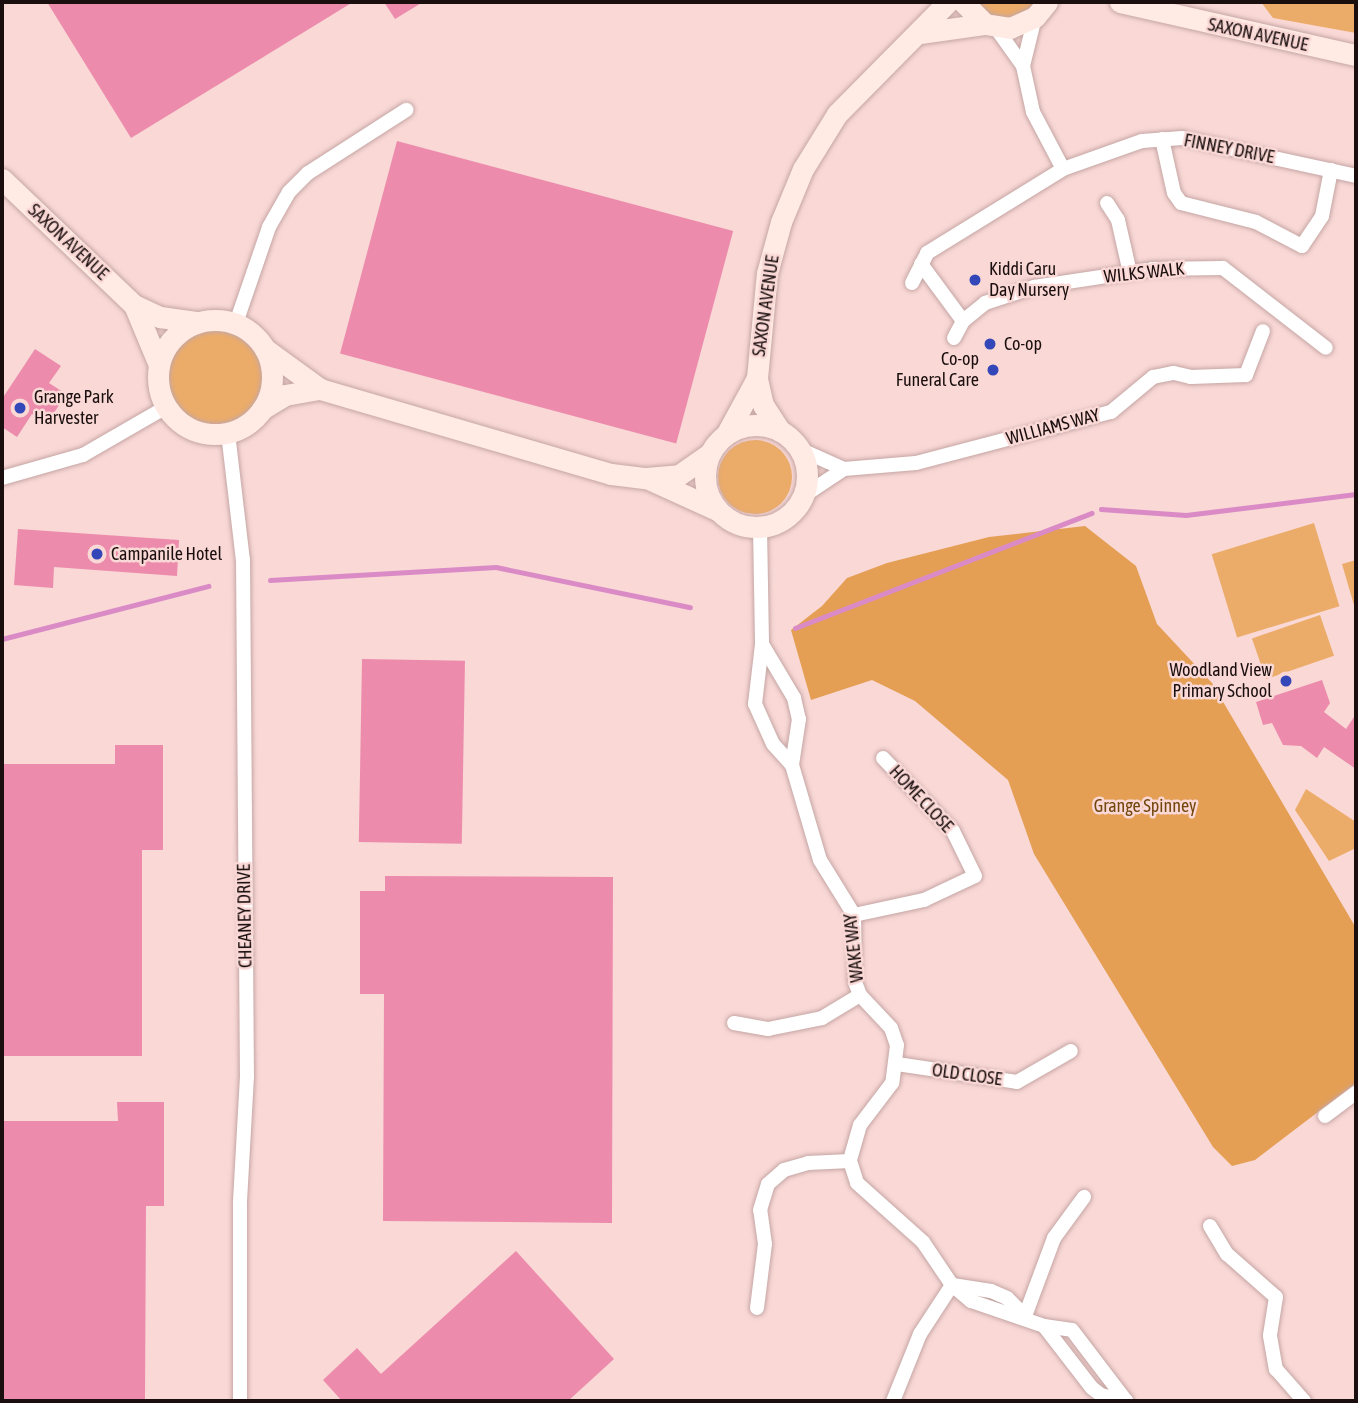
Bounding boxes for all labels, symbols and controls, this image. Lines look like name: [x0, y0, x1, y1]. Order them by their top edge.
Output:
street label: SAXON AVENUE: [1206, 14, 1310, 56]
street label: FINNEY DRIVE: [1182, 130, 1276, 168]
street label: SAXON AVENUE: [23, 199, 113, 285]
street label: SAXON AVENUE: [748, 254, 784, 358]
street label: WILKS WALK: [1103, 258, 1185, 288]
place label: Kiddi Caru Day Nursery: [989, 259, 1069, 302]
marker: Kiddi Caru Day Nursery: [967, 272, 983, 288]
place label: Co-op: [1004, 333, 1042, 355]
marker: Co-op: [982, 336, 998, 352]
place label: Co-op Funeral Care: [896, 349, 979, 392]
marker: Co-op Funeral Care: [985, 362, 1001, 378]
place label: Grange Park Harvester: [34, 387, 114, 430]
marker: Grange Park Harvester: [12, 400, 28, 416]
street label: WILLIAMS WAY: [1004, 404, 1102, 450]
place label: Campanile Hotel: [111, 543, 222, 565]
marker: Campanile Hotel: [89, 546, 105, 562]
place label: Woodland View Primary School: [1169, 660, 1272, 702]
marker: Woodland View Primary School: [1278, 673, 1294, 689]
street label: HOME CLOSE: [885, 761, 957, 837]
park label: Grange Spinney: [1094, 795, 1196, 817]
street label: CHEANEY DRIVE: [233, 864, 257, 968]
street label: WAKE WAY: [840, 913, 868, 983]
street label: OLD CLOSE: [931, 1059, 1003, 1091]

